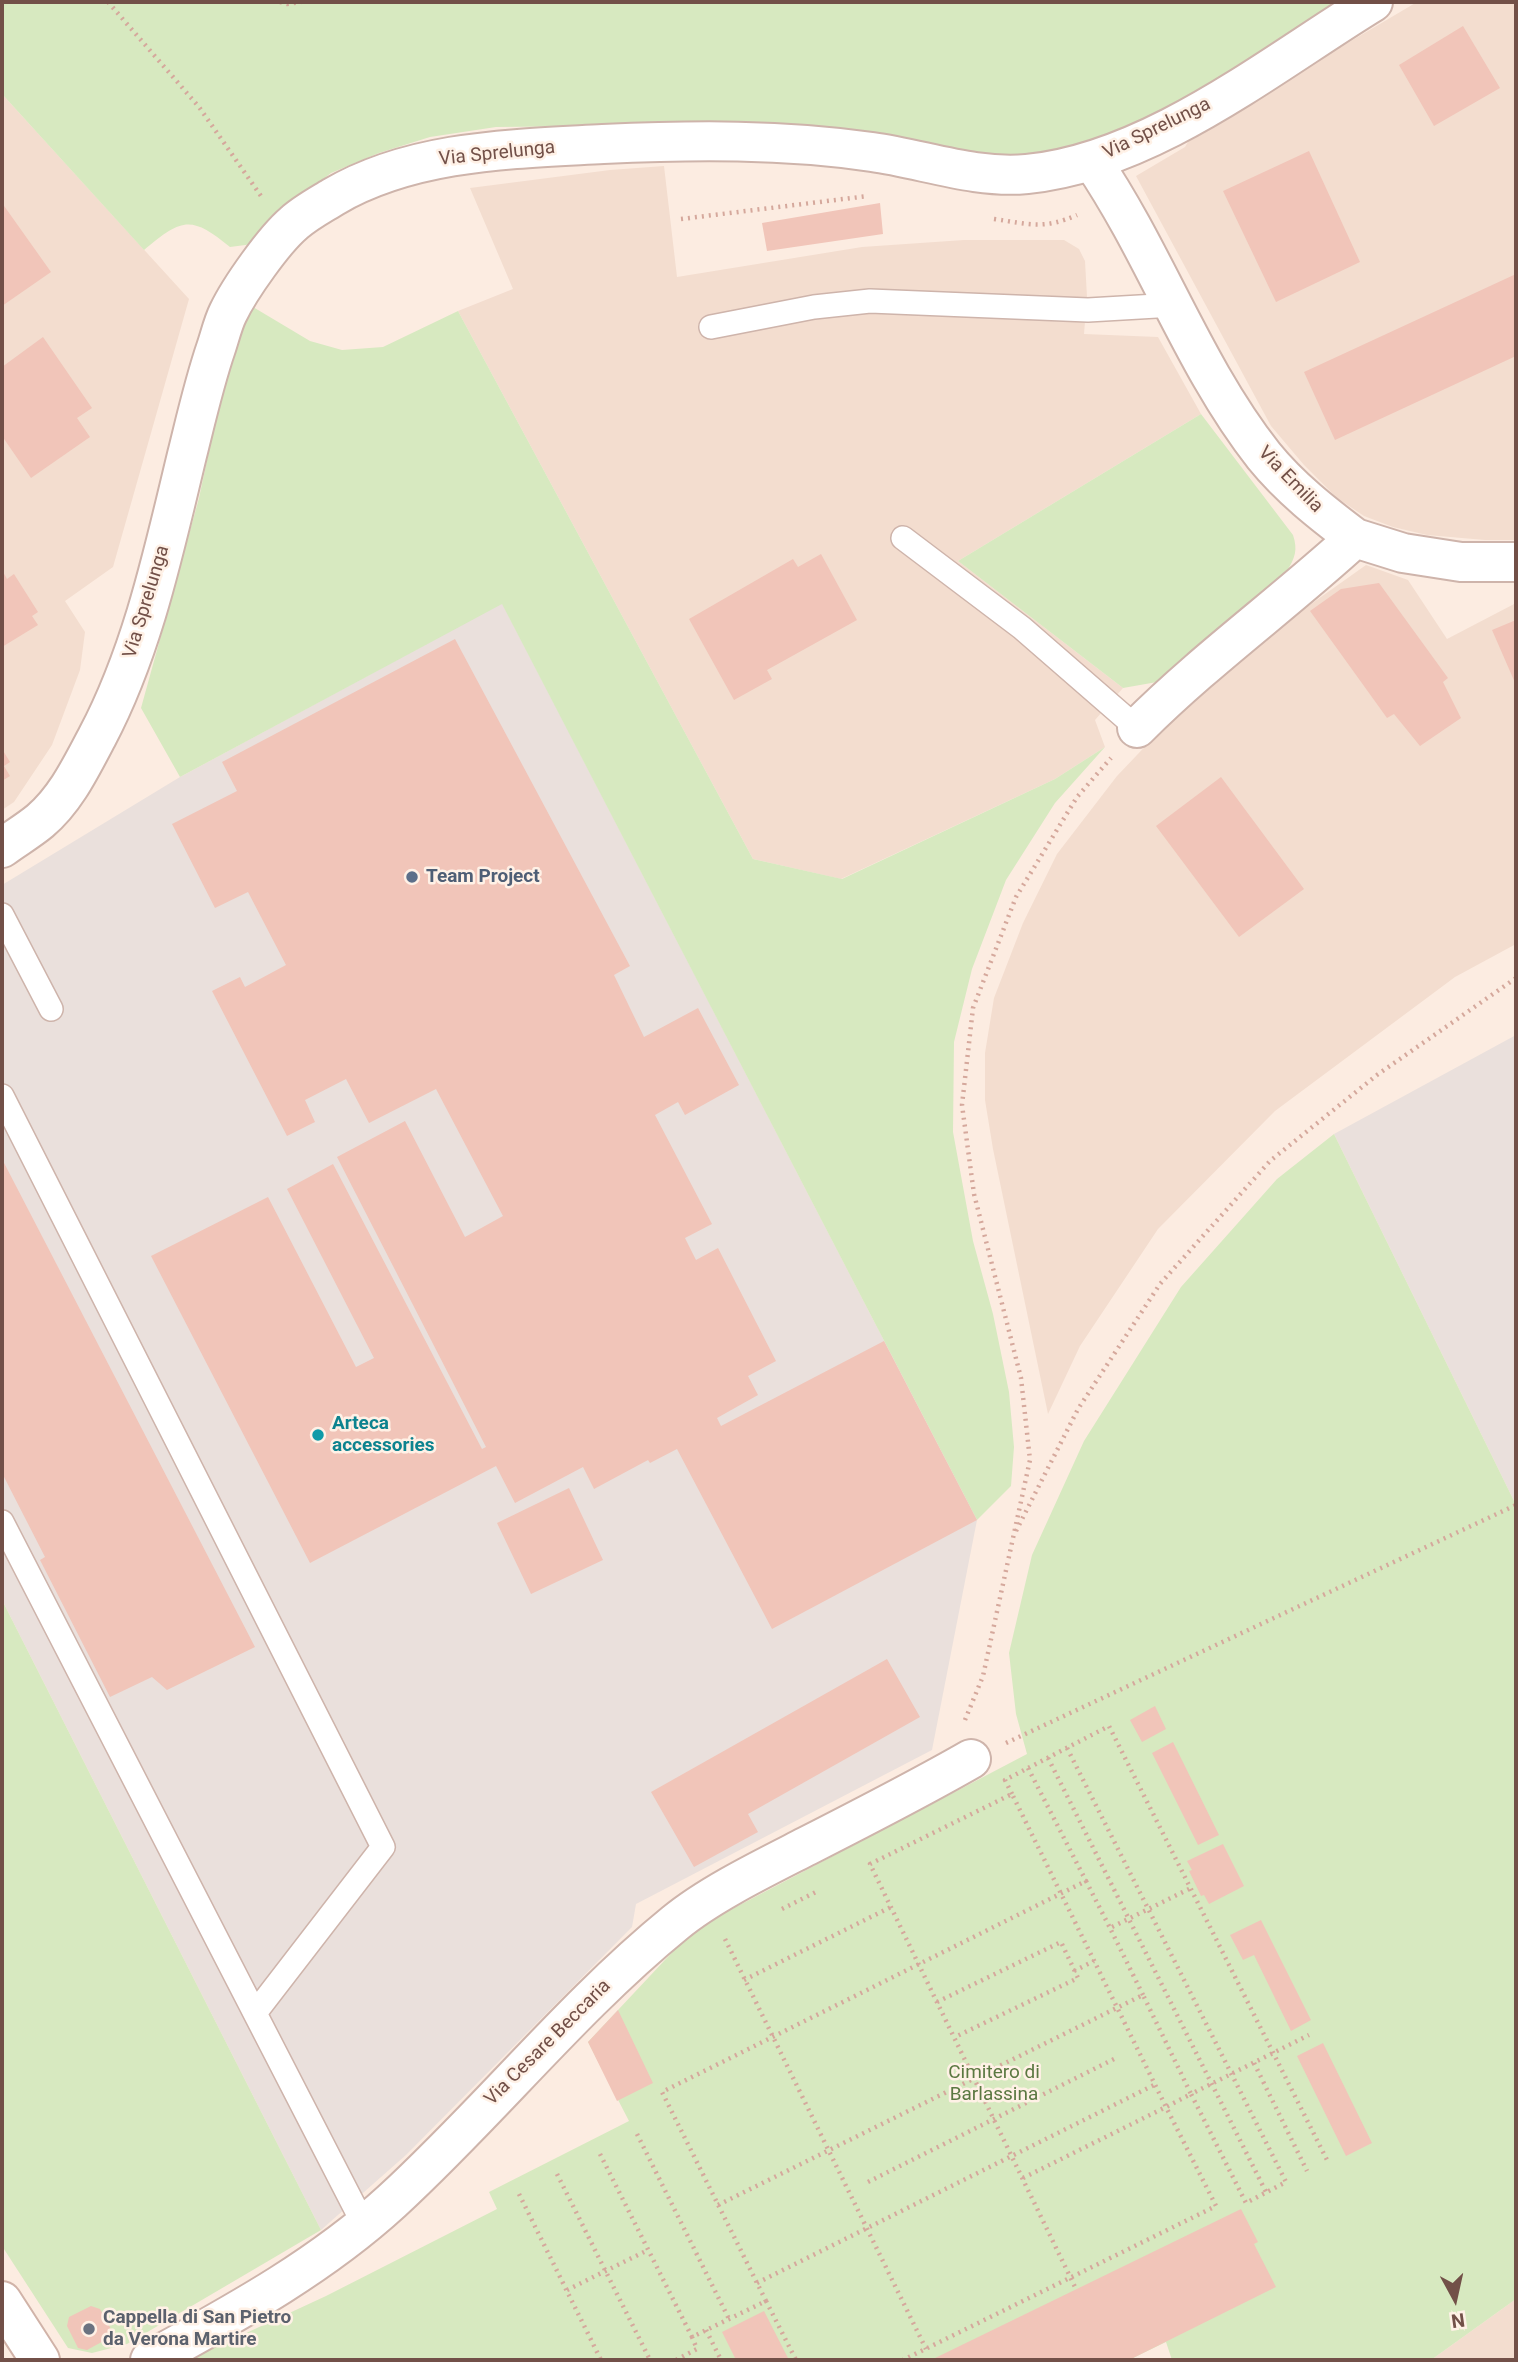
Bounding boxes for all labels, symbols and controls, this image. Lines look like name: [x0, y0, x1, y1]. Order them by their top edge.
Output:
street label: Via Sprelunga: [1100, 93, 1214, 165]
street label: Via Sprelunga: [438, 137, 556, 171]
street label: Via Emilia: [1253, 442, 1327, 518]
street label: Via Sprelunga: [119, 543, 175, 661]
place label: Team Project: [426, 866, 540, 888]
marker: Team Project: [404, 869, 420, 885]
place label: Arteca accessories: [332, 1413, 434, 1457]
marker: Arteca accessories: [310, 1427, 326, 1443]
street label: Via Cesare Beccaria: [480, 1975, 616, 2111]
park label: Cimitero di Barlassina: [948, 2062, 1040, 2106]
north arrow: [1420, 2264, 1490, 2334]
place label: Cappella di San Pietro da Verona Martire: [103, 2307, 291, 2351]
text: N: [1450, 2308, 1466, 2333]
marker: Cappella di San Pietro da Verona Martire: [81, 2321, 97, 2337]

